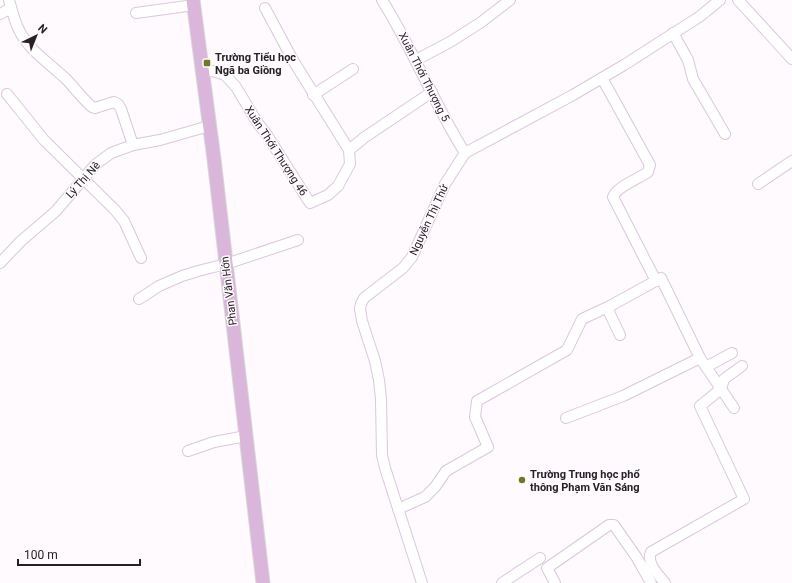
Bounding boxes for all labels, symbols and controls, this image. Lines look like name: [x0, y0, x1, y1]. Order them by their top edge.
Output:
north arrow: [16, 16, 56, 56]
text: N: [35, 22, 50, 37]
street label: Xuân Thới Thượng 5: [396, 30, 452, 124]
place label: Trường Tiểu học Ngã ba Giồng: [215, 51, 296, 77]
marker: Trường Tiểu học Ngã ba Giồng: [202, 58, 212, 68]
street label: Xuân Thới Thượng 46: [242, 104, 310, 198]
street label: Lý Thị Nê: [63, 159, 103, 201]
street label: Nguyễn Thị Thử: [407, 182, 451, 258]
street label: Phan Văn Hớn: [218, 256, 240, 326]
place label: Trường Trung học phổ thông Phạm Văn Sáng: [530, 468, 640, 494]
marker: Trường Trung học phổ thông Phạm Văn Sáng: [517, 475, 527, 485]
scale bar: [18, 541, 140, 567]
text: 100 m: [24, 548, 58, 562]

